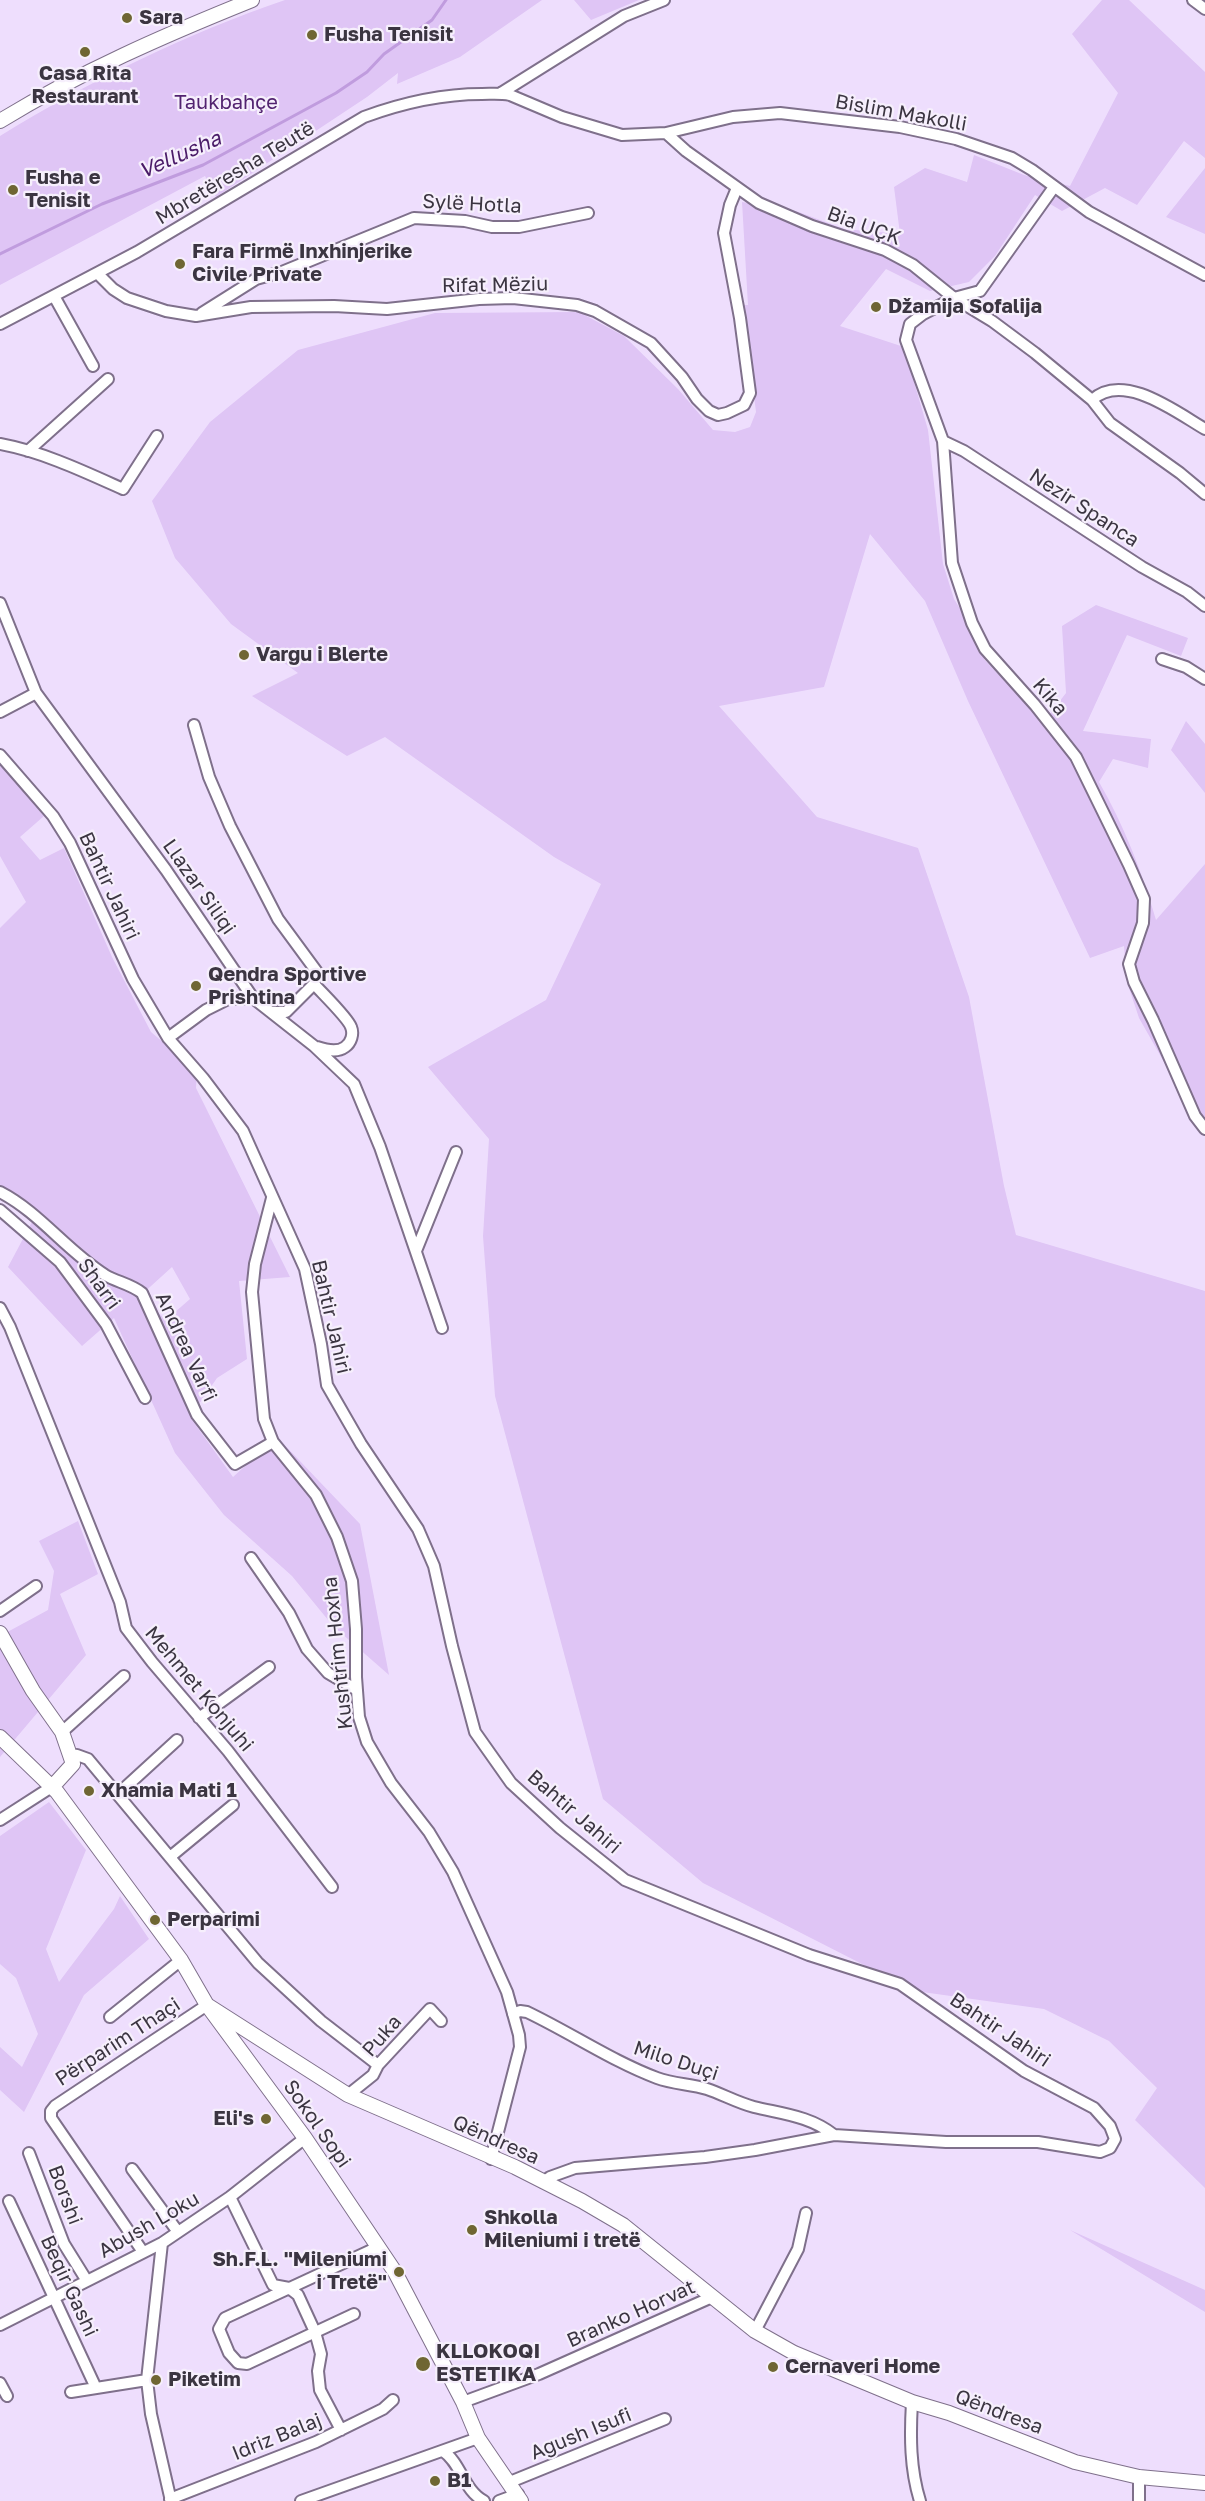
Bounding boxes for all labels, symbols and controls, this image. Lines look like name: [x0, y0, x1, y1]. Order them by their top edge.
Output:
place label: Sara: [139, 6, 183, 30]
marker: Sara: [120, 11, 134, 25]
place label: Fusha Tenisit: [324, 23, 453, 47]
marker: Fusha Tenisit: [305, 28, 319, 42]
marker: Casa Rita Restaurant: [78, 45, 92, 59]
place label: Casa Rita Restaurant: [31, 62, 139, 109]
street label: Bislim Makolli: [833, 90, 969, 136]
park label: Taukbahçe: [174, 91, 278, 115]
street label: Mbretëresha Teutë: [151, 116, 319, 230]
water label: Vellusha: [135, 126, 225, 184]
place label: Fusha e Tenisit: [25, 166, 100, 213]
marker: Fusha e Tenisit: [6, 183, 20, 197]
street label: Sylë Hotla: [422, 189, 522, 219]
street label: Bia UÇK: [824, 202, 904, 250]
place label: Fara Firmë Inxhinjerike Civile Private: [192, 240, 412, 287]
marker: Fara Firmë Inxhinjerike Civile Private: [173, 257, 187, 271]
street label: Rifat Mëziu: [442, 272, 548, 298]
place label: Džamija Sofalija: [888, 295, 1042, 319]
marker: Džamija Sofalija: [869, 300, 883, 314]
street label: Nezir Spanca: [1025, 464, 1143, 552]
place label: Vargu i Blerte: [256, 643, 388, 667]
marker: Vargu i Blerte: [237, 648, 251, 662]
street label: Kika: [1027, 673, 1073, 721]
street label: Bahtir Jahiri: [74, 828, 144, 944]
street label: Llazar Siliqi: [157, 835, 241, 939]
place label: Qendra Sportive Prishtina: [208, 963, 366, 1010]
marker: Qendra Sportive Prishtina: [189, 979, 203, 993]
street label: Sharri: [72, 1254, 126, 1314]
street label: Bahtir Jahiri: [306, 1258, 356, 1376]
street label: Andrea Varfi: [150, 1289, 222, 1405]
street label: Kushtrim Hoxha: [318, 1575, 358, 1731]
street label: Mehmet Konjuhi: [140, 1621, 258, 1757]
street label: Bahtir Jahiri: [522, 1765, 626, 1859]
place label: Xhamia Mati 1: [101, 1779, 237, 1803]
marker: Xhamia Mati 1: [82, 1784, 96, 1798]
place label: Perparimi: [167, 1908, 260, 1932]
marker: Perparimi: [148, 1913, 162, 1927]
street label: Bahtir Jahiri: [945, 1988, 1055, 2072]
street label: Përparim Thaçi: [51, 1993, 185, 2091]
street label: Puka: [357, 2010, 407, 2062]
street label: Milo Duçi: [630, 2036, 722, 2086]
street label: Sokol Sopi: [278, 2076, 356, 2172]
place label: Eli's: [213, 2107, 254, 2131]
street label: Qëndresa: [449, 2110, 543, 2170]
marker: Eli's: [259, 2112, 273, 2126]
street label: Borshi: [43, 2162, 87, 2228]
street label: Abush Loku: [94, 2187, 204, 2263]
place label: Shkolla Mileniumi i tretë: [484, 2206, 641, 2253]
marker: Shkolla Mileniumi i tretë: [465, 2223, 479, 2237]
street label: Beqir Gashi: [35, 2231, 103, 2341]
place label: Sh.F.L. "Mileniumi i Tretë": [212, 2248, 387, 2295]
marker: Sh.F.L. "Mileniumi i Tretë": [392, 2265, 406, 2279]
street label: Branko Horvat: [563, 2275, 699, 2353]
place label: KLLOKOQI ESTETIKA: [436, 2340, 540, 2387]
marker: KLLOKOQI ESTETIKA: [414, 2355, 432, 2373]
place label: Cernaveri Home: [785, 2355, 940, 2379]
marker: Cernaveri Home: [766, 2360, 780, 2374]
place label: Piketim: [168, 2368, 241, 2392]
marker: Piketim: [149, 2373, 163, 2387]
street label: Qëndresa: [952, 2384, 1046, 2440]
street label: Agush Isufi: [527, 2403, 635, 2465]
street label: Idriz Balaj: [229, 2408, 325, 2466]
place label: B1: [447, 2469, 471, 2493]
marker: B1: [428, 2474, 442, 2488]

